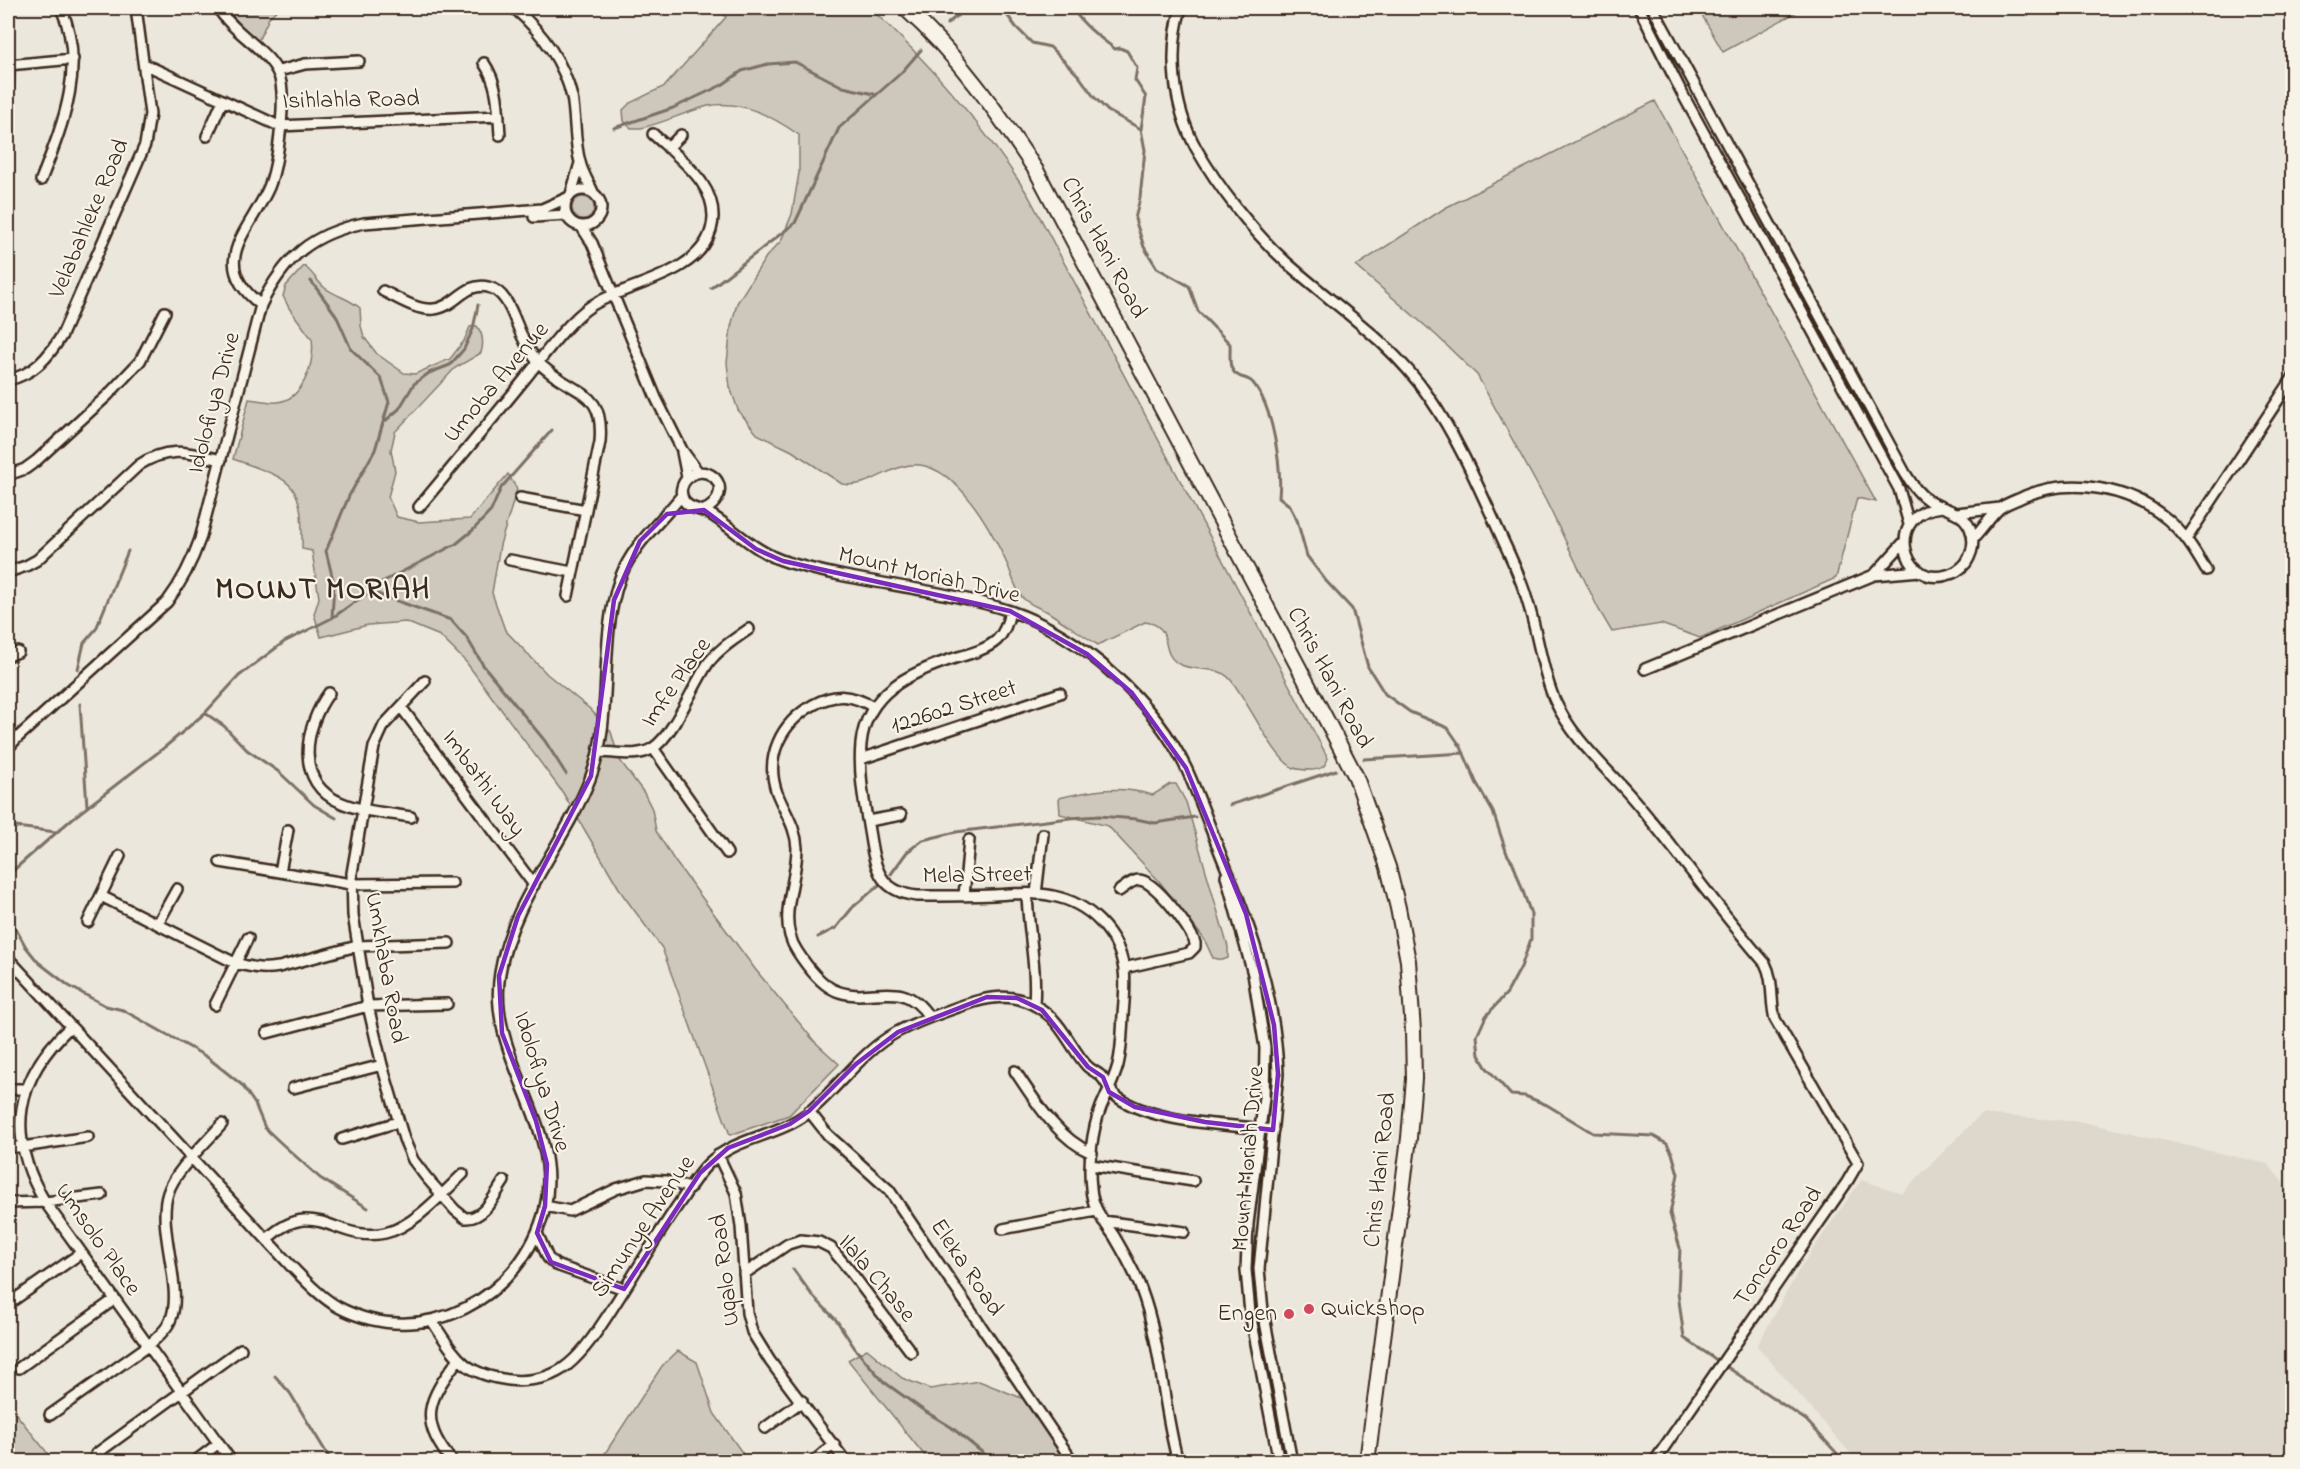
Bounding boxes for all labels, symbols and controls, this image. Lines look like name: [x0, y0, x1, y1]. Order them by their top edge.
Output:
street label: Isihlahla Road: [282, 82, 420, 120]
street label: Velabahleke Road: [40, 133, 140, 305]
street label: Chris Hani Road: [1051, 171, 1155, 325]
street label: Umoba Avenue: [436, 315, 558, 451]
street label: Idolofiya Drive: [179, 328, 252, 478]
street label: Mount Moriah Drive: [835, 538, 1024, 614]
district label: MOUNT MORIAH: [215, 569, 431, 613]
street label: Chris Hani Road: [1277, 601, 1381, 755]
street label: Imfe Place: [633, 631, 721, 735]
street label: 122602 Street: [886, 671, 1022, 745]
street label: Imbathi Way: [431, 723, 534, 845]
street label: Mela Street: [922, 858, 1032, 894]
street label: Umkhaba Road: [355, 890, 416, 1047]
street label: Idolofiya Drive: [502, 1007, 579, 1157]
street label: Mount Moriah Drive: [1223, 1065, 1275, 1253]
street label: Chris Hani Road: [1355, 1090, 1407, 1249]
street label: Simunye Avenue: [583, 1148, 706, 1306]
street label: Umsolo Place: [45, 1176, 149, 1304]
street label: Toncoro Road: [1726, 1179, 1832, 1314]
street label: Uqalo Road: [702, 1211, 750, 1328]
street label: Eleka Road: [920, 1212, 1012, 1324]
street label: Ilala Chase: [828, 1227, 924, 1331]
place label: Quickshop: [1321, 1292, 1425, 1327]
place label: Engen: [1217, 1297, 1277, 1332]
marker: Quickshop: [1302, 1302, 1316, 1316]
marker: Engen: [1282, 1307, 1296, 1321]

